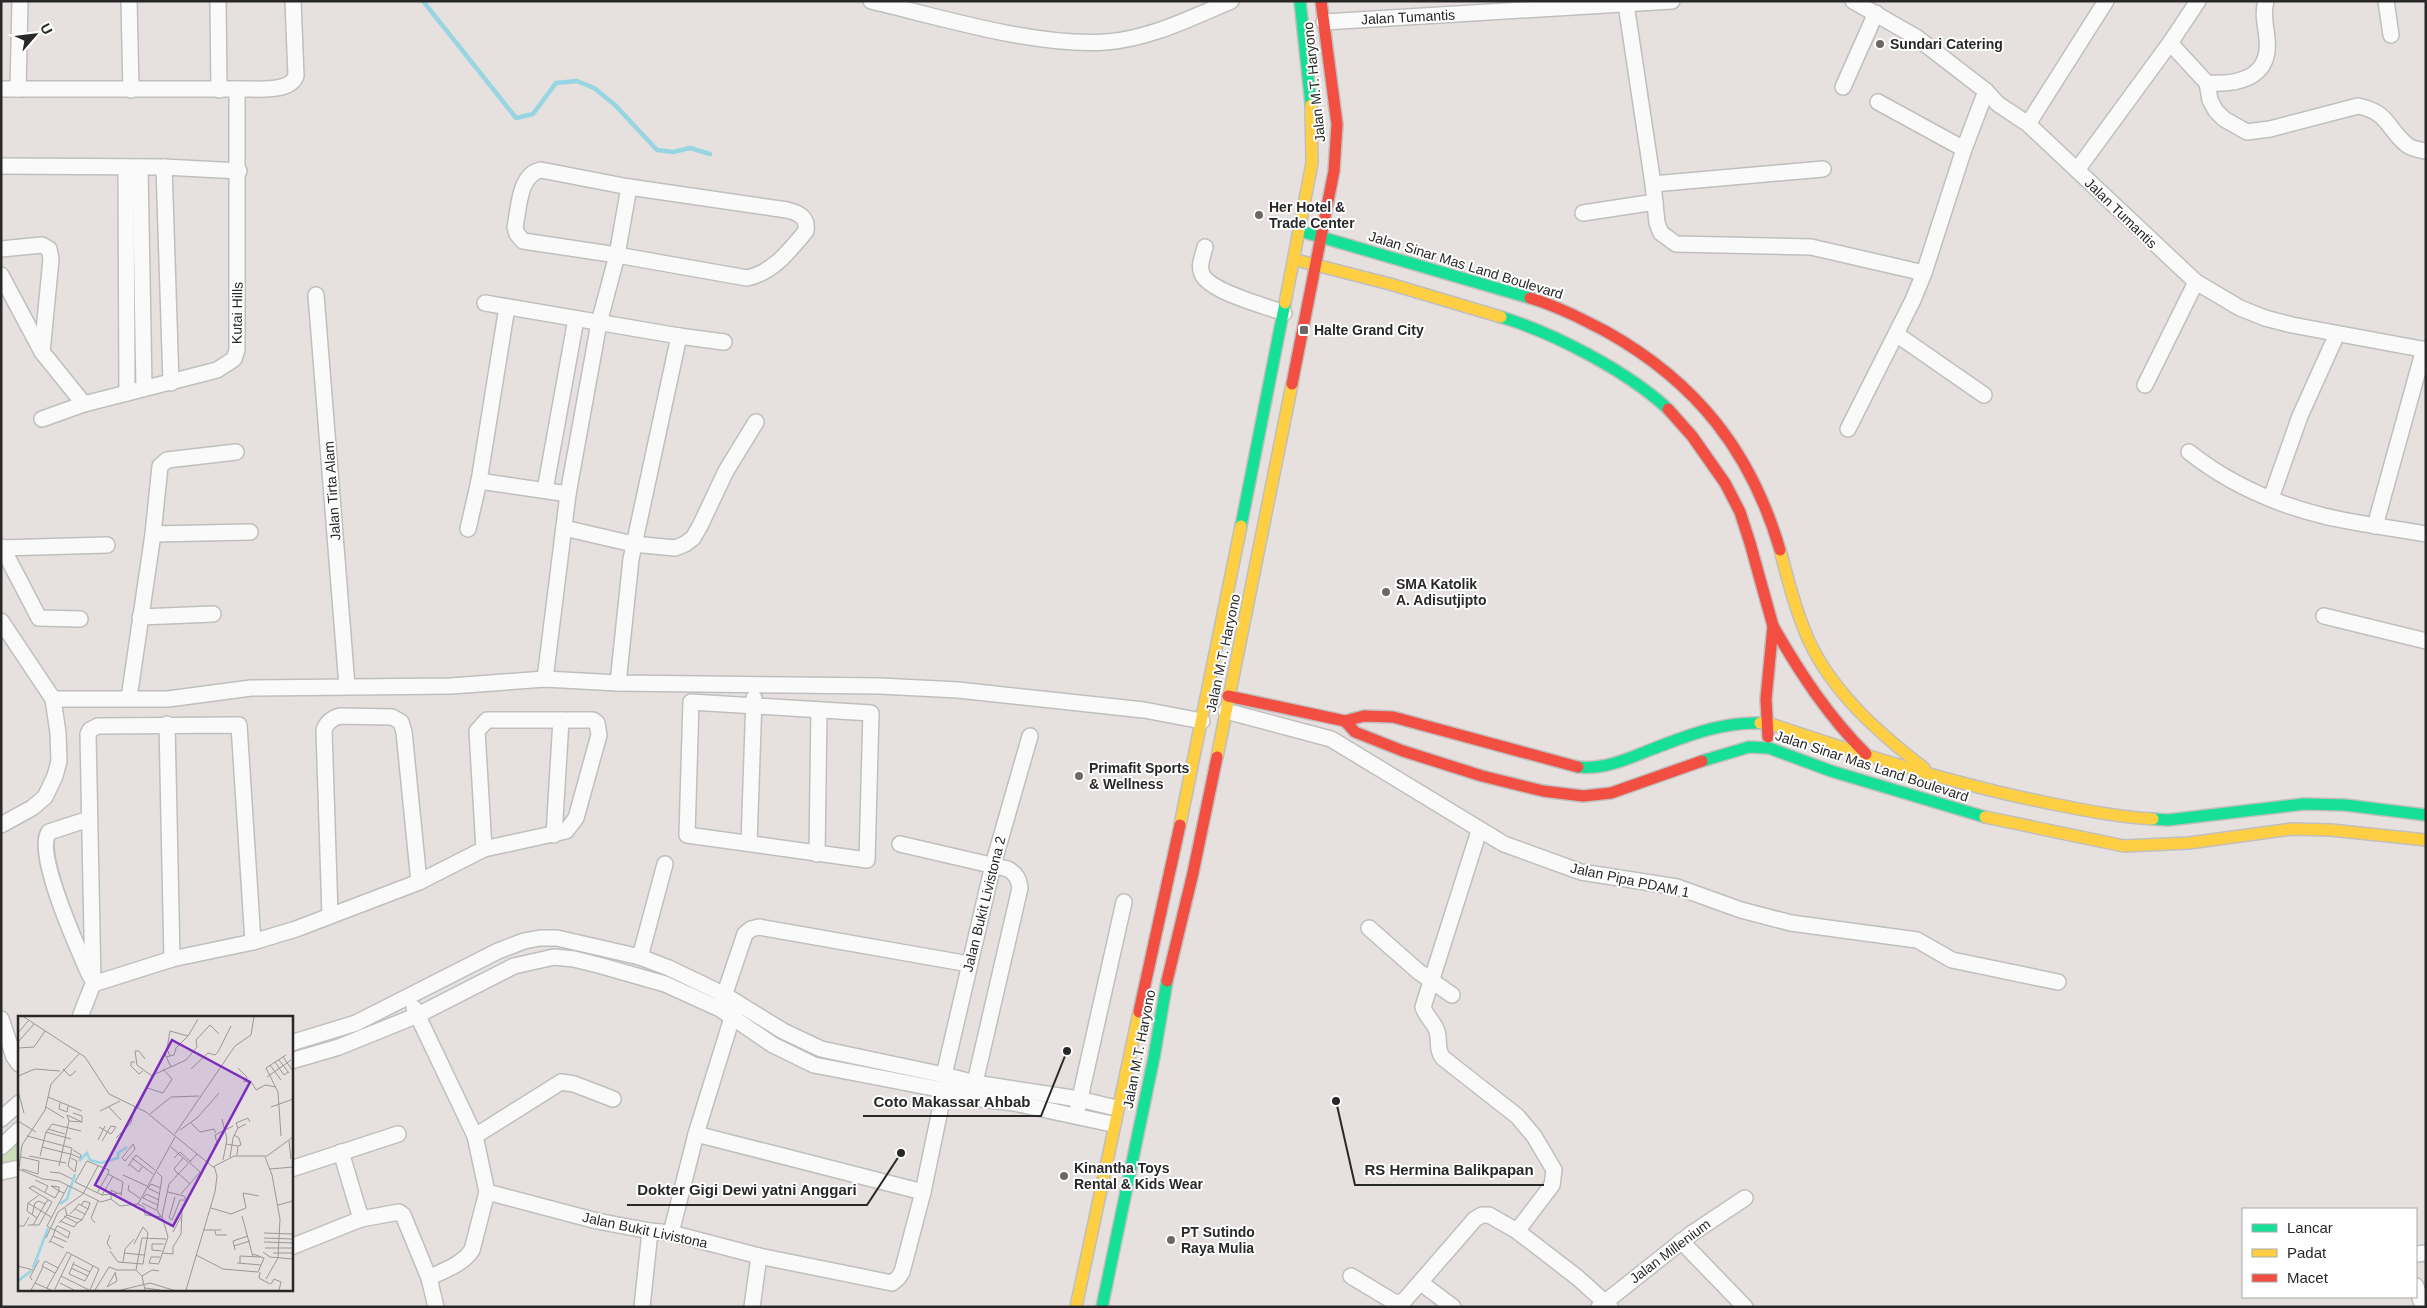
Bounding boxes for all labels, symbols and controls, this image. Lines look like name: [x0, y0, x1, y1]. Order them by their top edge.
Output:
street label: Jalan Tumantis: [1361, 7, 1455, 27]
north arrow: [10, 10, 60, 60]
text: U: [37, 21, 56, 37]
street label: Jalan M.T. Haryono: [1300, 21, 1328, 143]
place label: Sundari Catering: [1890, 36, 2003, 52]
marker: Sundari Catering: [1874, 38, 1886, 50]
street label: Jalan Tumantis: [2082, 175, 2160, 251]
place label: Her Hotel & Trade Center: [1269, 199, 1355, 231]
marker: Her Hotel & Trade Center: [1253, 209, 1265, 221]
street label: Jalan Sinar Mas Land Boulevard: [1367, 228, 1565, 302]
street label: Kutai Hills: [228, 282, 246, 344]
place label: Halte Grand City: [1314, 322, 1424, 338]
marker: Halte Grand City: [1298, 324, 1310, 336]
street label: Jalan Tirta Alam: [321, 441, 343, 541]
place label: SMA Katolik A. Adisutjipto: [1396, 576, 1486, 608]
marker: SMA Katolik A. Adisutjipto: [1380, 586, 1392, 598]
street label: Jalan M.T. Haryono: [1203, 592, 1243, 714]
street label: Jalan Sinar Mas Land Boulevard: [1773, 727, 1971, 805]
place label: Primafit Sports & Wellness: [1089, 760, 1190, 792]
marker: Primafit Sports & Wellness: [1073, 770, 1085, 782]
street label: Jalan Bukit Livistona 2: [959, 834, 1009, 974]
street label: Jalan Pipa PDAM 1: [1569, 860, 1691, 900]
street label: Jalan M.T. Haryono: [1120, 988, 1158, 1110]
inset map: [18, 1016, 292, 1290]
callout: Coto Makassar Ahbab: [863, 1086, 1041, 1116]
text: Coto Makassar Ahbab: [874, 1093, 1030, 1110]
callout: RS Hermina Balikpapan: [1355, 1155, 1544, 1185]
place label: Kinantha Toys Rental & Kids Wear: [1074, 1160, 1203, 1192]
text: RS Hermina Balikpapan: [1364, 1161, 1534, 1178]
marker: Kinantha Toys Rental & Kids Wear: [1058, 1170, 1070, 1182]
callout: Dokter Gigi Dewi yatni Anggari: [627, 1175, 867, 1205]
text: Dokter Gigi Dewi yatni Anggari: [637, 1181, 857, 1198]
legend: [2242, 1208, 2417, 1298]
street label: Jalan Bukit Livistona: [581, 1209, 709, 1251]
street label: Jalan Millenium: [1627, 1216, 1713, 1286]
text: Lancar: [2287, 1219, 2333, 1236]
place label: PT Sutindo Raya Mulia: [1181, 1224, 1255, 1256]
marker: PT Sutindo Raya Mulia: [1165, 1234, 1177, 1246]
text: Padat: [2287, 1244, 2327, 1261]
text: Macet: [2287, 1269, 2329, 1286]

